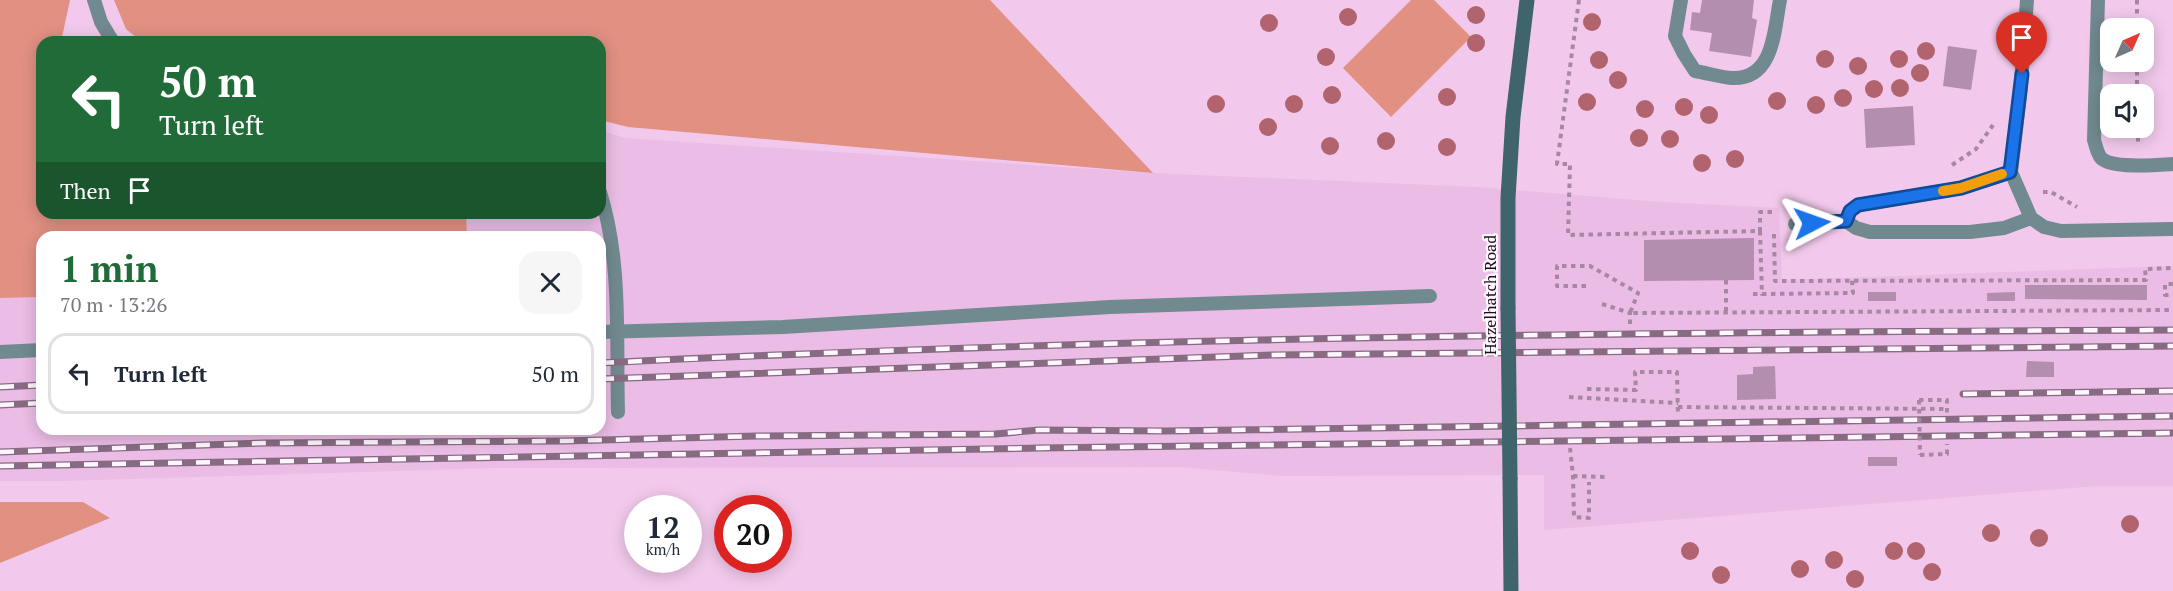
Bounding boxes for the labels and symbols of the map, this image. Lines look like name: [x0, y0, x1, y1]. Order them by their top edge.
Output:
pin: [1996, 12, 2047, 74]
north arrow: [2100, 18, 2154, 72]
position arrow: [1780, 191, 1844, 255]
street label: Hazelhatch Road: [1479, 235, 1501, 355]
speed limit sign: 20: [714, 495, 792, 573]

